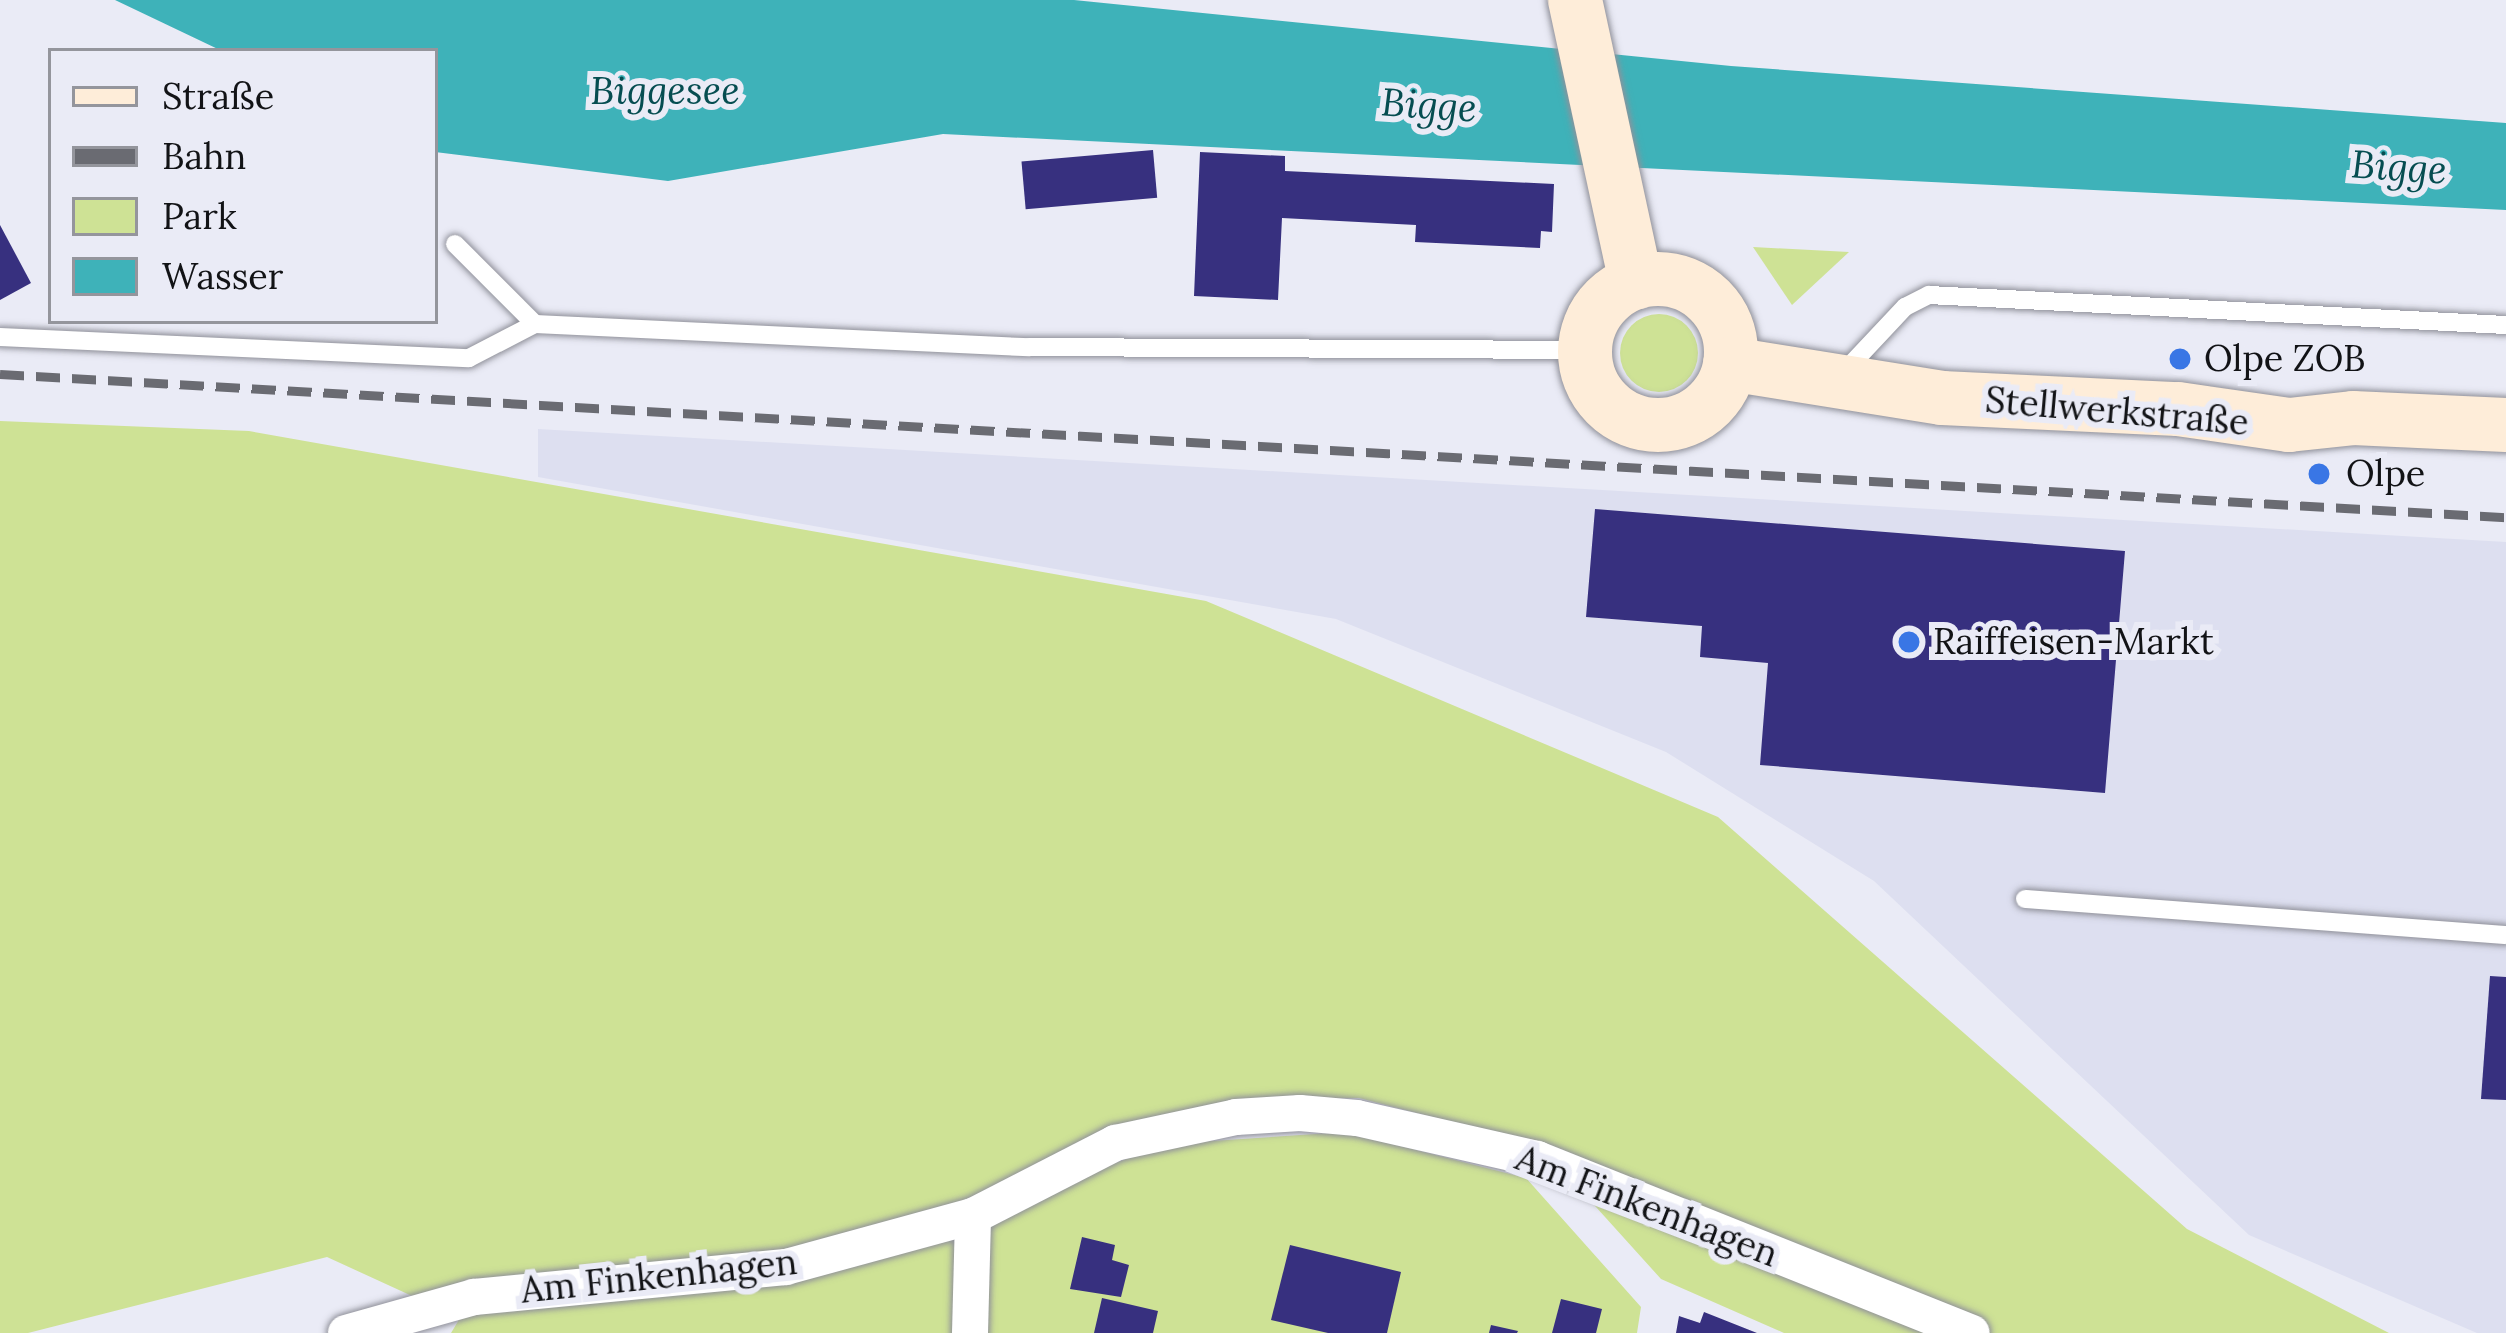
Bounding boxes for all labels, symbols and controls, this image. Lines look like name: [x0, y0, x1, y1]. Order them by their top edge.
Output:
legend: [48, 48, 438, 324]
water label: Biggesee: [590, 67, 740, 113]
text: Straße: [162, 73, 274, 119]
water label: Bigge: [1380, 78, 1478, 132]
text: Bahn: [162, 133, 246, 179]
water label: Bigge: [2350, 140, 2448, 194]
text: Park: [162, 193, 237, 239]
text: Wasser: [162, 253, 283, 299]
place label: Olpe ZOB: [2204, 337, 2365, 381]
marker: Olpe ZOB: [2167, 346, 2193, 372]
street label: Stellwerkstraße: [1983, 378, 2251, 444]
place label: Olpe: [2346, 452, 2425, 496]
marker: Olpe: [2303, 458, 2335, 490]
place label: Raiffeisen-Markt: [1933, 620, 2214, 664]
marker: Raiffeisen-Markt: [1896, 629, 1922, 655]
street label: Am Finkenhagen: [1510, 1136, 1784, 1276]
street label: Am Finkenhagen: [519, 1240, 799, 1312]

